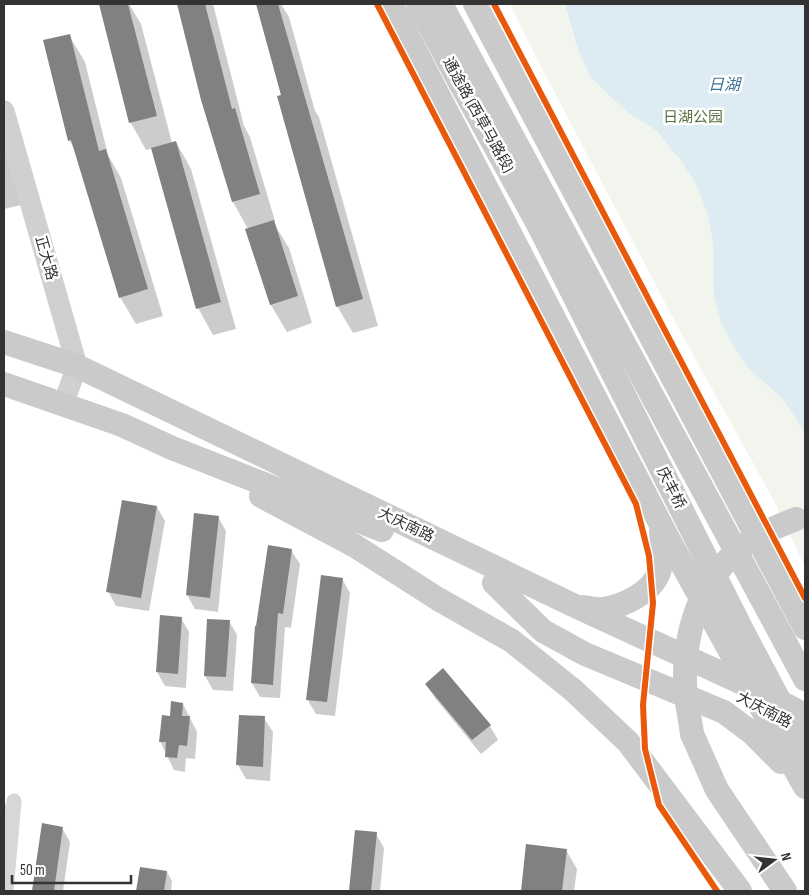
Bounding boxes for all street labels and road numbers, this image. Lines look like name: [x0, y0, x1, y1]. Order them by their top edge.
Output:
street label: 通途路 (西草马路段): [438, 54, 518, 176]
street label: 正大路: [31, 234, 61, 282]
street label: 庆丰桥: [652, 464, 690, 512]
street label: 大庆南路: [375, 503, 437, 547]
street label: 大庆南路: [733, 688, 795, 732]

